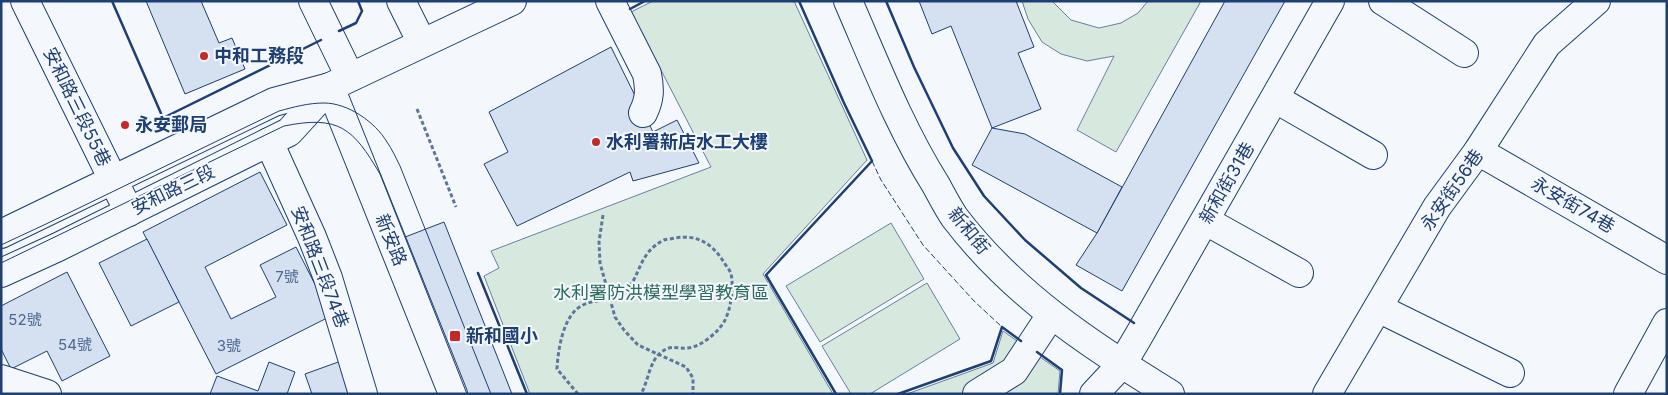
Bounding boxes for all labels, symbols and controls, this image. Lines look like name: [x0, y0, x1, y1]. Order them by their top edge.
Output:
street label: 安和路三段55巷: [40, 44, 115, 170]
place label: 中和工務段: [214, 45, 304, 66]
marker: 中和工務段: [198, 50, 210, 62]
place label: 永安郵局: [135, 114, 207, 135]
marker: 永安郵局: [119, 119, 131, 131]
place label: 水利署新店水工大樓: [606, 131, 768, 152]
marker: 水利署新店水工大樓: [590, 136, 602, 148]
street label: 新和街31巷: [1195, 138, 1258, 227]
street label: 永安街56巷: [1416, 145, 1487, 234]
street label: 安和路三段: [128, 160, 218, 219]
street label: 永安街74巷: [1528, 172, 1619, 237]
street label: 安和路三段74巷: [288, 203, 353, 331]
street label: 新和街: [944, 203, 995, 258]
street label: 新安路: [372, 211, 411, 269]
house number: 7號: [275, 267, 299, 286]
park label: 水利署防洪模型學習教育區: [553, 282, 769, 303]
house number: 52號: [8, 310, 42, 329]
place label: 新和國小: [466, 325, 538, 346]
marker: 新和國小: [448, 329, 462, 343]
house number: 54號: [58, 335, 92, 354]
house number: 3號: [217, 336, 241, 355]

